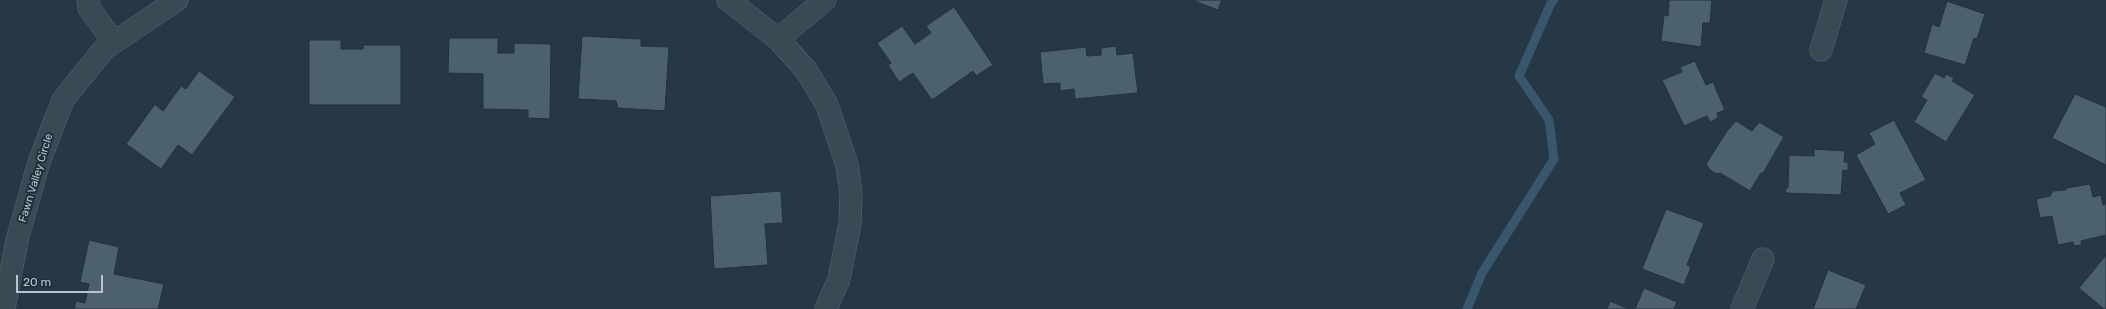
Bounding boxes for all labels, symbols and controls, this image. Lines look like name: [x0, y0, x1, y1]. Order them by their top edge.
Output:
street label: Fawn Valley Circle: [16, 132, 56, 224]
scale bar: [18, 267, 105, 293]
text: 20 m: [23, 275, 51, 289]

